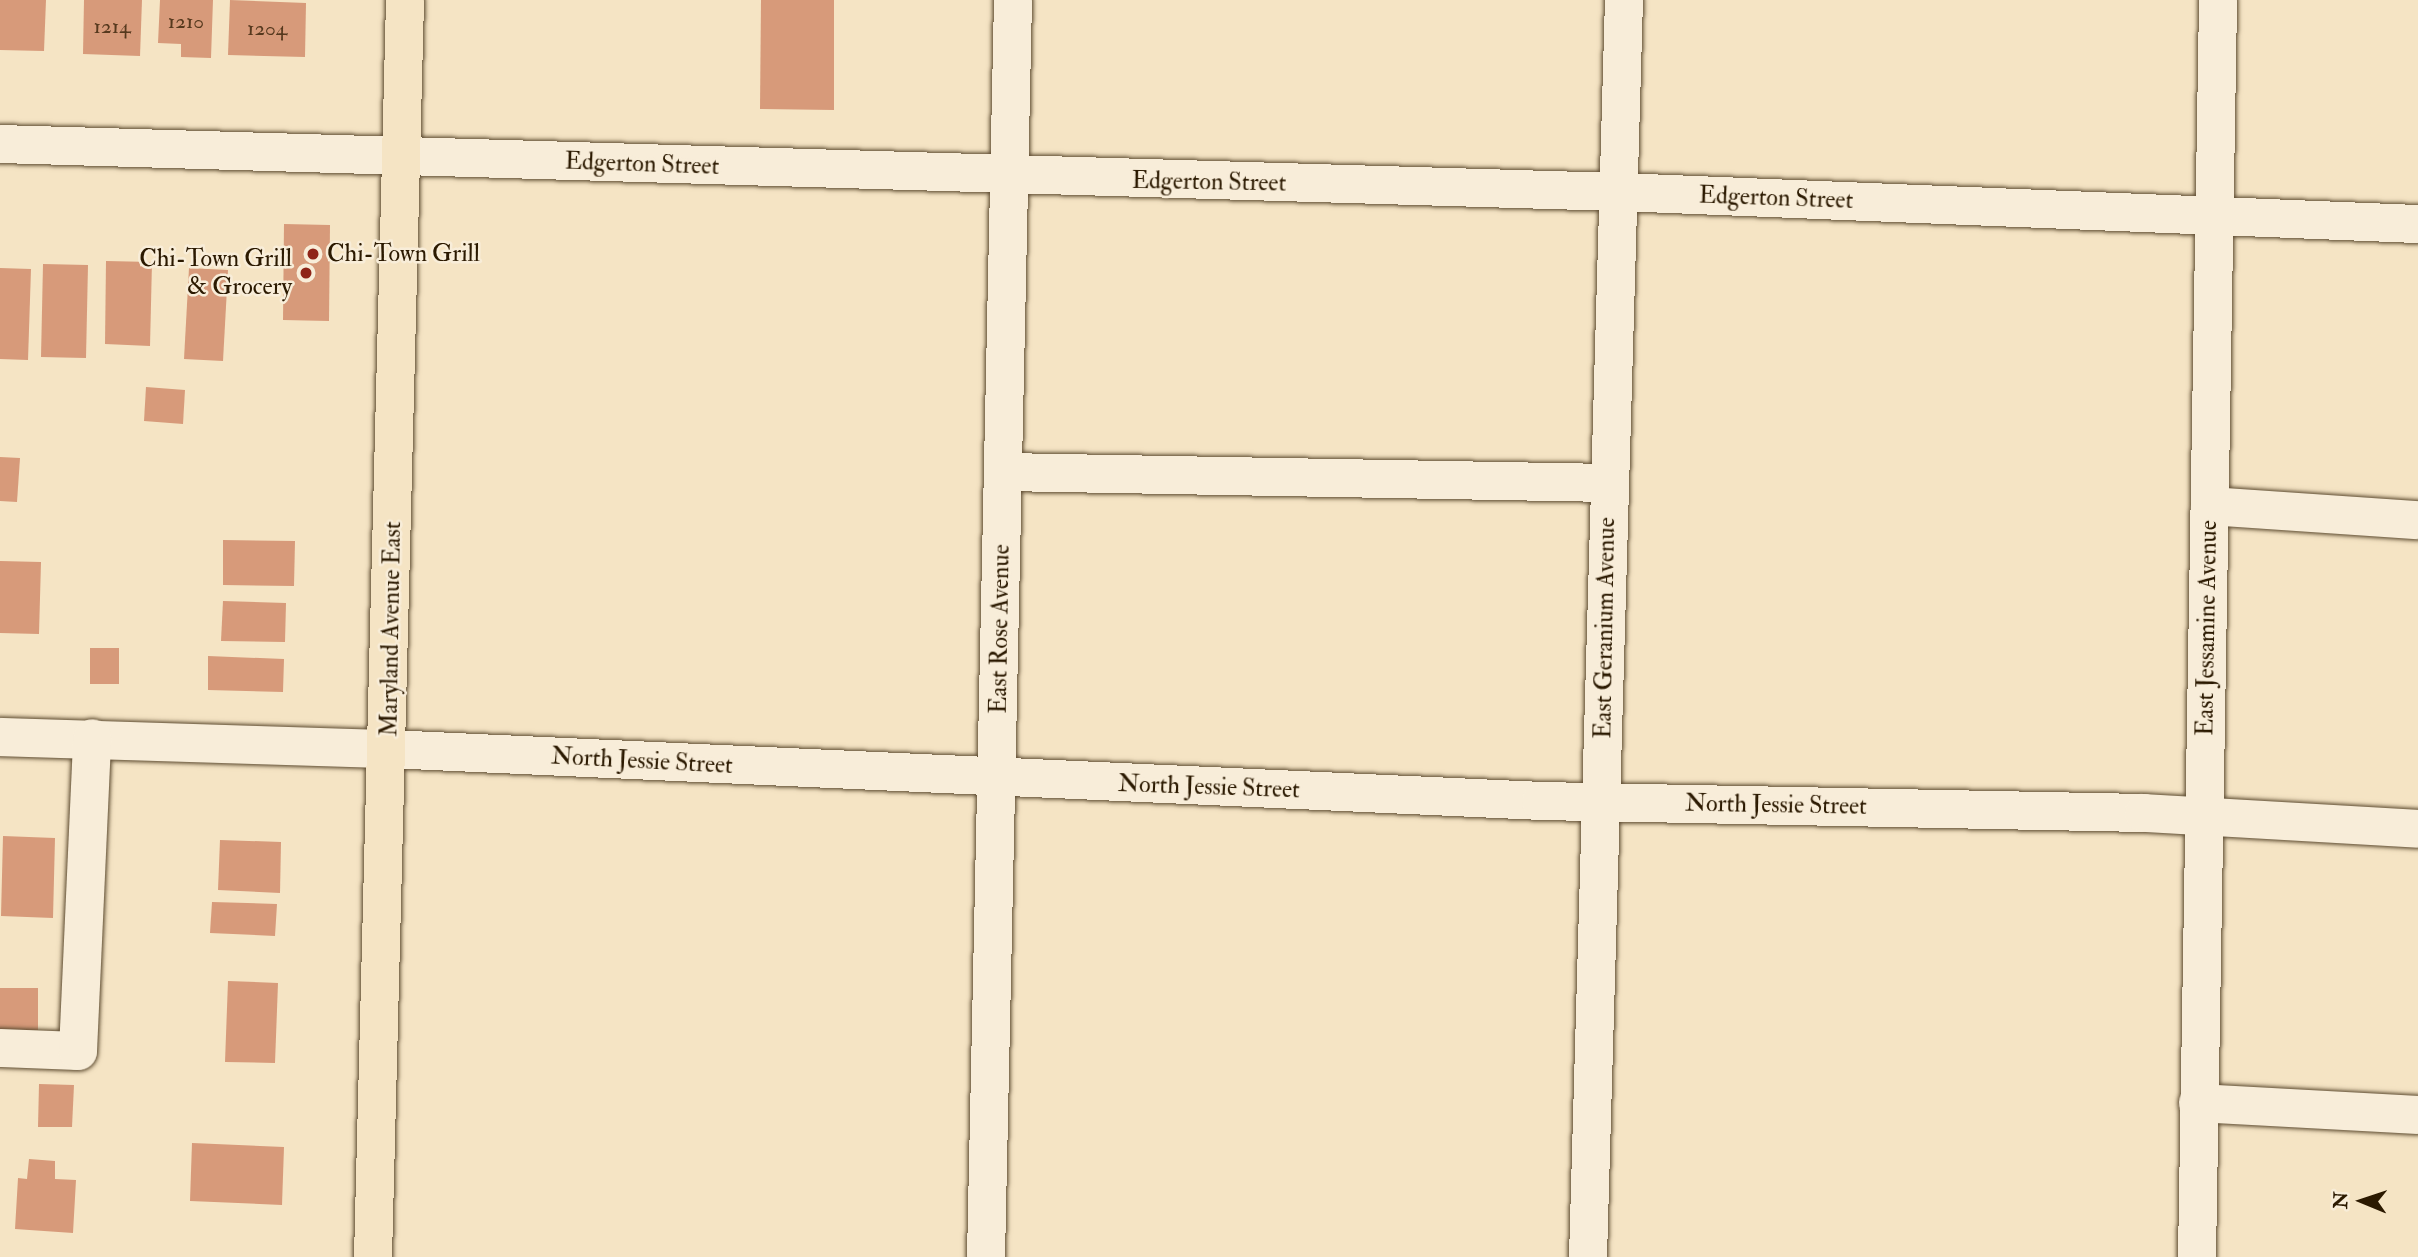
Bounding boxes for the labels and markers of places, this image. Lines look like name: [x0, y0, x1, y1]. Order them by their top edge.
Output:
place label: Chi-Town Grill: [327, 240, 480, 268]
place label: Chi-Town Grill & Grocery: [139, 245, 292, 301]
marker: Chi-Town Grill: [305, 246, 321, 262]
marker: Chi-Town Grill & Grocery: [298, 265, 314, 281]

